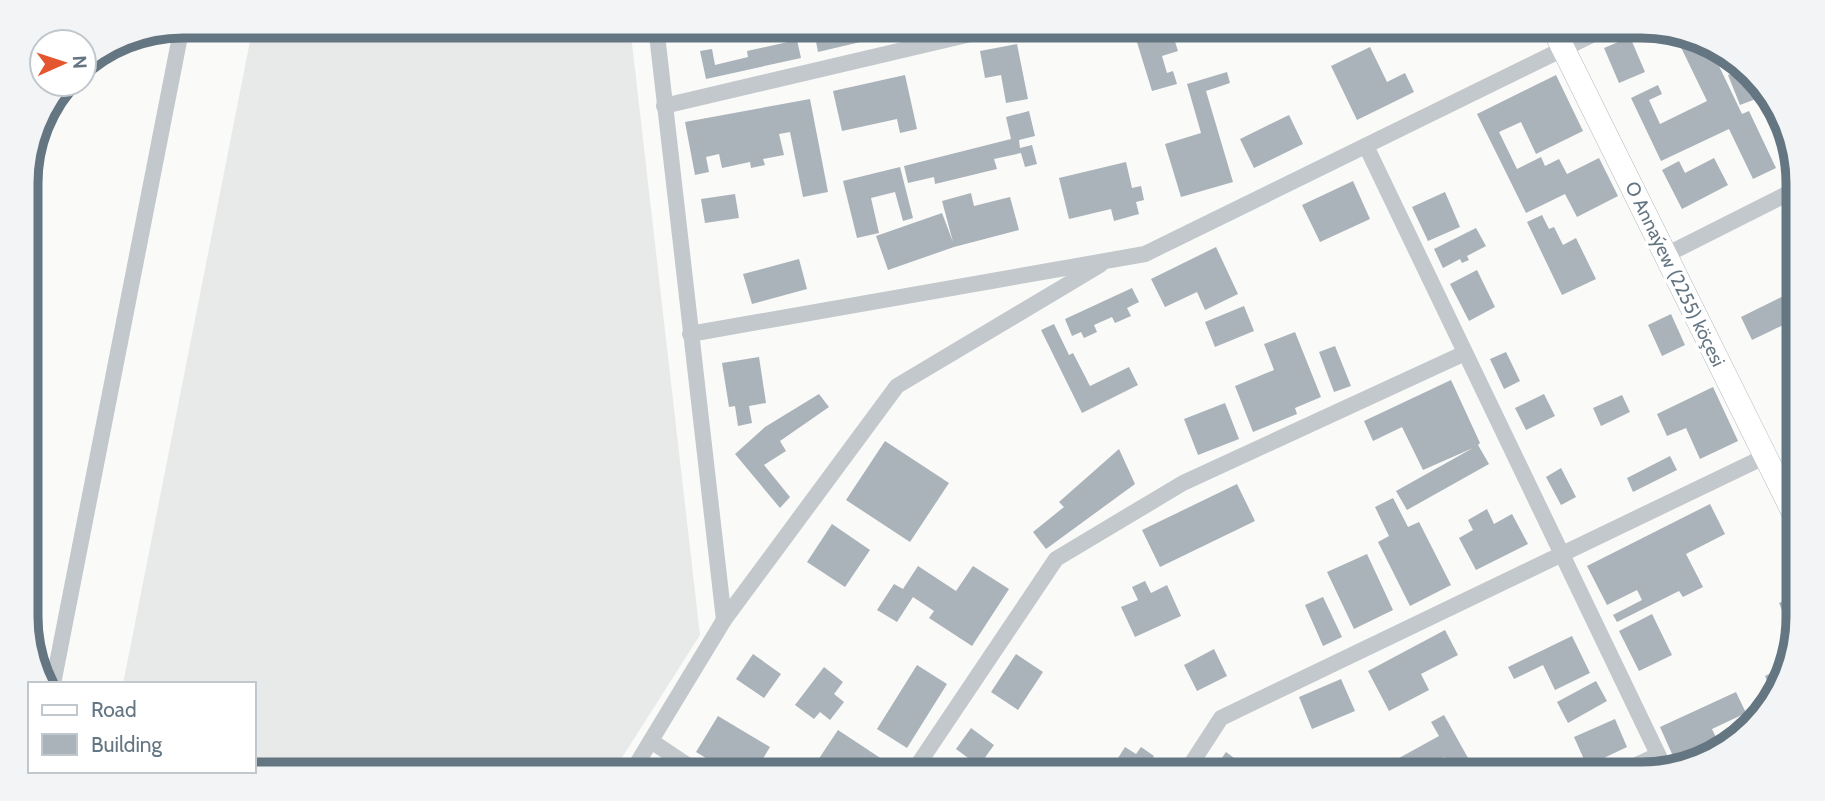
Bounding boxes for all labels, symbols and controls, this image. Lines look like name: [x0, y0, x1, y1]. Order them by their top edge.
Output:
north arrow: [28, 28, 98, 98]
text: N: [68, 55, 91, 69]
street label: O Annaýew (2255) köçesi: [1620, 178, 1730, 370]
legend: [28, 682, 256, 773]
text: Road: [91, 697, 137, 722]
text: Building: [91, 732, 163, 757]

